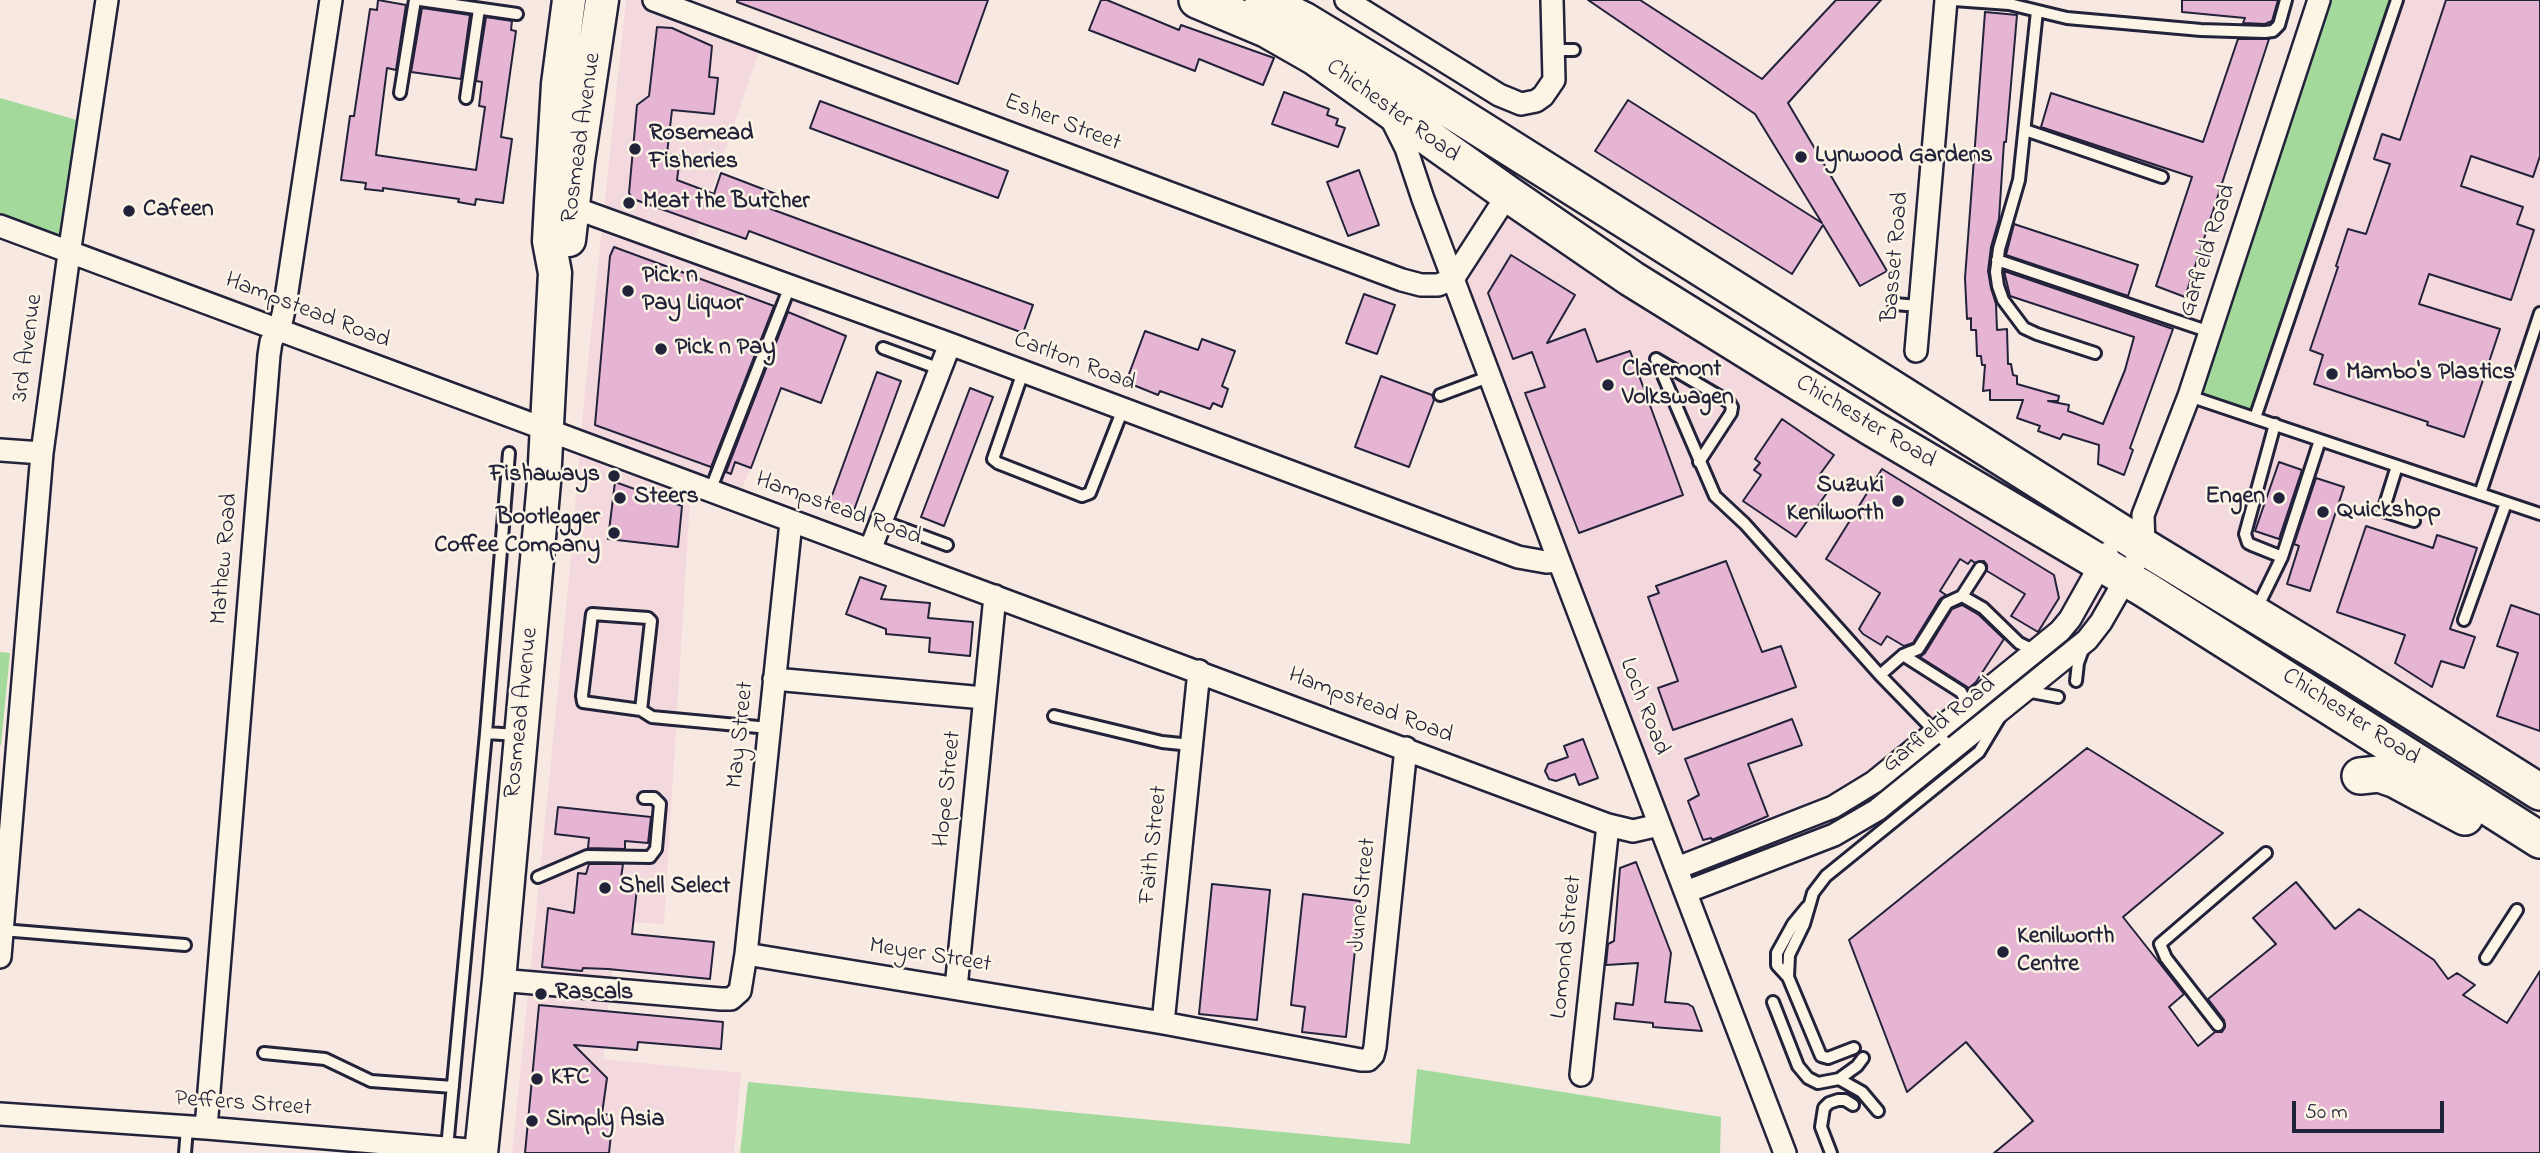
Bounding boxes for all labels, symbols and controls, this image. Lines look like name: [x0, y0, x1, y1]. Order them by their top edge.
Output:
street label: Rosmead Avenue: [557, 51, 609, 225]
street label: Chichester Road: [1319, 54, 1465, 170]
street label: Esher Street: [1000, 89, 1124, 159]
place label: Rosemead Fisheries: [649, 121, 754, 177]
marker: Rosemead Fisheries: [627, 141, 643, 157]
place label: Lynwood Gardens: [1815, 143, 1993, 171]
marker: Lynwood Gardens: [1793, 149, 1809, 165]
street label: Garfield Road: [2174, 181, 2244, 321]
place label: Meat the Butcher: [643, 189, 810, 217]
street label: Basset Road: [1877, 191, 1917, 323]
marker: Meat the Butcher: [621, 195, 637, 211]
place label: Cafeen: [143, 197, 214, 225]
marker: Cafeen: [121, 203, 137, 219]
place label: Pick n Pay Liquor: [642, 263, 744, 319]
street label: Hampstead Road: [220, 267, 394, 357]
marker: Pick n Pay Liquor: [620, 283, 636, 299]
street label: 3rd Avenue: [7, 292, 51, 404]
street label: Carlton Road: [1009, 327, 1139, 399]
place label: Pick n Pay: [675, 335, 776, 363]
marker: Pick n Pay: [653, 341, 669, 357]
place label: Claremont Volkswagen: [1622, 357, 1734, 413]
place label: Mambo's Plastics: [2346, 360, 2515, 388]
marker: Mambo's Plastics: [2324, 366, 2340, 382]
street label: Chichester Road: [1790, 370, 1940, 476]
marker: Claremont Volkswagen: [1600, 377, 1616, 393]
place label: Fishaways: [489, 462, 600, 490]
street label: Hampstead Road: [751, 467, 925, 553]
marker: Fishaways: [606, 468, 622, 484]
place label: Suzuki Kenilworth: [1787, 473, 1884, 529]
place label: Steers: [634, 484, 699, 512]
place label: Engen: [2205, 484, 2265, 512]
marker: Steers: [612, 490, 628, 506]
marker: Engen: [2271, 490, 2287, 506]
street label: Mathew Road: [206, 492, 246, 626]
marker: Suzuki Kenilworth: [1890, 493, 1906, 509]
place label: Quickshop: [2337, 498, 2441, 526]
marker: Quickshop: [2315, 504, 2331, 520]
place label: Bootlegger Coffee Company: [434, 505, 600, 561]
marker: Bootlegger Coffee Company: [606, 525, 622, 541]
street label: Rosmead Avenue: [500, 626, 546, 800]
street label: Loch Road: [1611, 654, 1675, 760]
street label: Hampstead Road: [1283, 662, 1457, 752]
street label: Chichester Road: [2276, 663, 2424, 773]
street label: Garfield Road: [1878, 672, 2002, 780]
street label: May Street: [722, 680, 762, 790]
street label: Hope Street: [929, 729, 969, 849]
street label: Faith Street: [1134, 784, 1176, 906]
street label: June Street: [1344, 837, 1384, 953]
place label: Shell Select: [619, 874, 730, 902]
street label: Lomond Street: [1546, 874, 1590, 1020]
marker: Shell Select: [597, 880, 613, 896]
place label: Kenilworth Centre: [2017, 924, 2114, 980]
street label: Meyer Street: [867, 933, 993, 981]
marker: Kenilworth Centre: [1995, 944, 2011, 960]
place label: Rascals: [555, 980, 633, 1008]
marker: Rascals: [533, 986, 549, 1002]
place label: KFC: [551, 1065, 589, 1093]
marker: KFC: [529, 1071, 545, 1087]
street label: Peffers Street: [173, 1086, 313, 1124]
scale bar: [2295, 1086, 2447, 1130]
text: 50 m: [2305, 1098, 2348, 1128]
place label: Simply Asia: [546, 1107, 664, 1135]
marker: Simply Asia: [524, 1113, 540, 1129]

